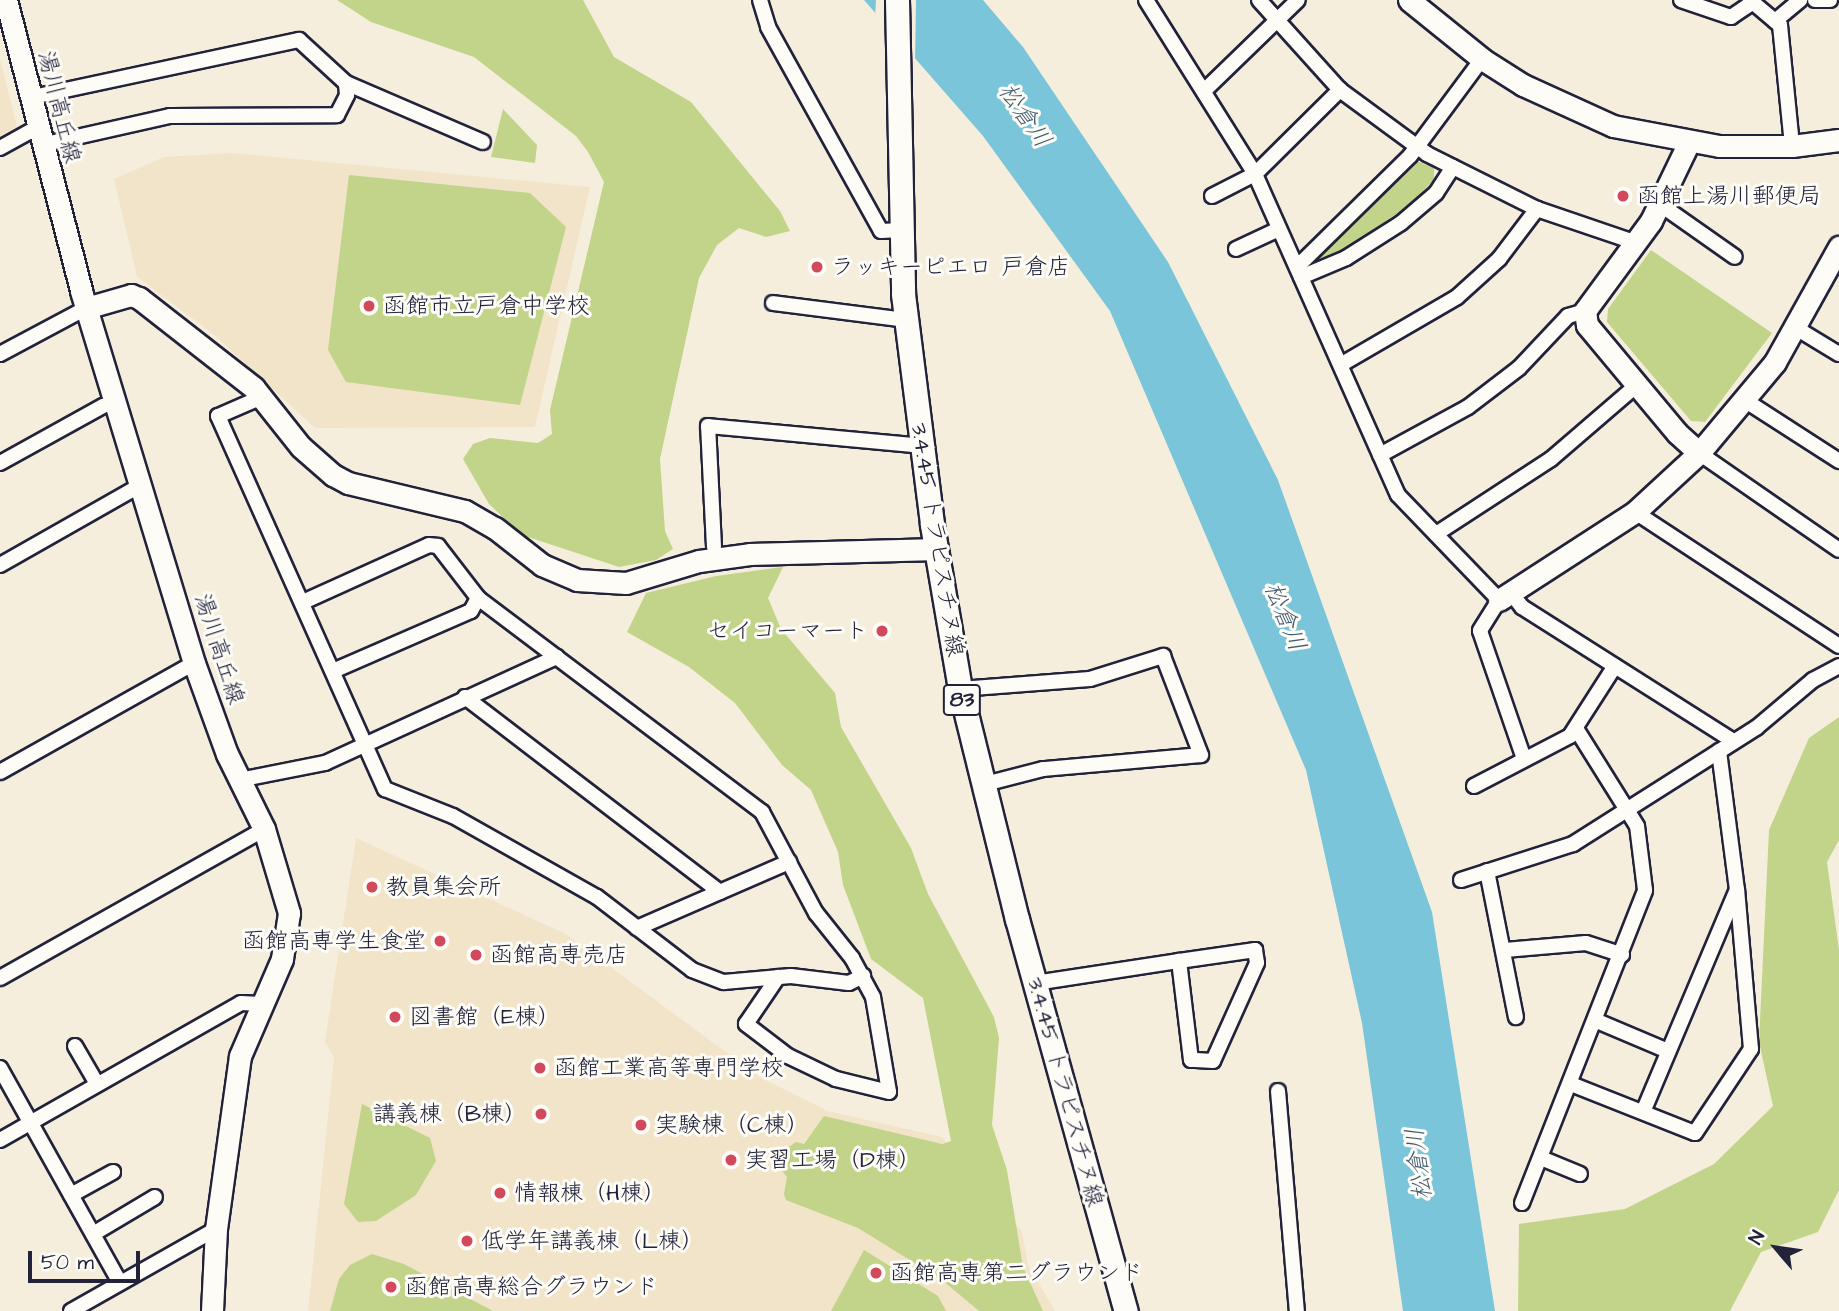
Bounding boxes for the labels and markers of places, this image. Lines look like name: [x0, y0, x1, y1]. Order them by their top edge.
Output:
place label: 函館上湯川郵便局: [1637, 182, 1821, 210]
marker: 函館上湯川郵便局: [1615, 188, 1631, 204]
place label: ラッキーピエロ 戸倉店: [831, 253, 1070, 281]
marker: ラッキーピエロ 戸倉店: [809, 259, 825, 275]
place label: 函館市立戸倉中学校: [383, 292, 590, 320]
marker: 函館市立戸倉中学校: [361, 298, 377, 314]
place label: セイコーマート: [707, 617, 868, 645]
marker: セイコーマート: [874, 623, 890, 639]
place label: 教員集会所: [386, 873, 501, 901]
marker: 教員集会所: [364, 879, 380, 895]
place label: 函館高専学生食堂: [242, 927, 426, 955]
marker: 函館高専学生食堂: [432, 933, 448, 949]
place label: 函館高専売店: [490, 941, 628, 969]
marker: 函館高専売店: [468, 947, 484, 963]
place label: 図書館（E棟）: [409, 1003, 561, 1031]
marker: 図書館（E棟）: [387, 1009, 403, 1025]
place label: 函館工業高等専門学校: [554, 1054, 784, 1082]
marker: 函館工業高等専門学校: [532, 1060, 548, 1076]
place label: 講義棟（B棟）: [373, 1100, 527, 1128]
marker: 講義棟（B棟）: [533, 1106, 549, 1122]
place label: 実験棟（C棟）: [655, 1111, 809, 1139]
marker: 実験棟（C棟）: [633, 1117, 649, 1133]
place label: 実習工場（D棟）: [745, 1146, 921, 1174]
marker: 実習工場（D棟）: [723, 1152, 739, 1168]
place label: 情報棟（H棟）: [514, 1179, 666, 1207]
marker: 情報棟（H棟）: [492, 1185, 508, 1201]
place label: 低学年講義棟（L棟）: [481, 1227, 704, 1255]
marker: 低学年講義棟（L棟）: [459, 1233, 475, 1249]
place label: 函館高専第二グラウンド: [890, 1259, 1143, 1287]
marker: 函館高専第二グラウンド: [868, 1265, 884, 1281]
place label: 函館高専総合グラウンド: [405, 1273, 658, 1301]
marker: 函館高専総合グラウンド: [383, 1279, 399, 1295]

